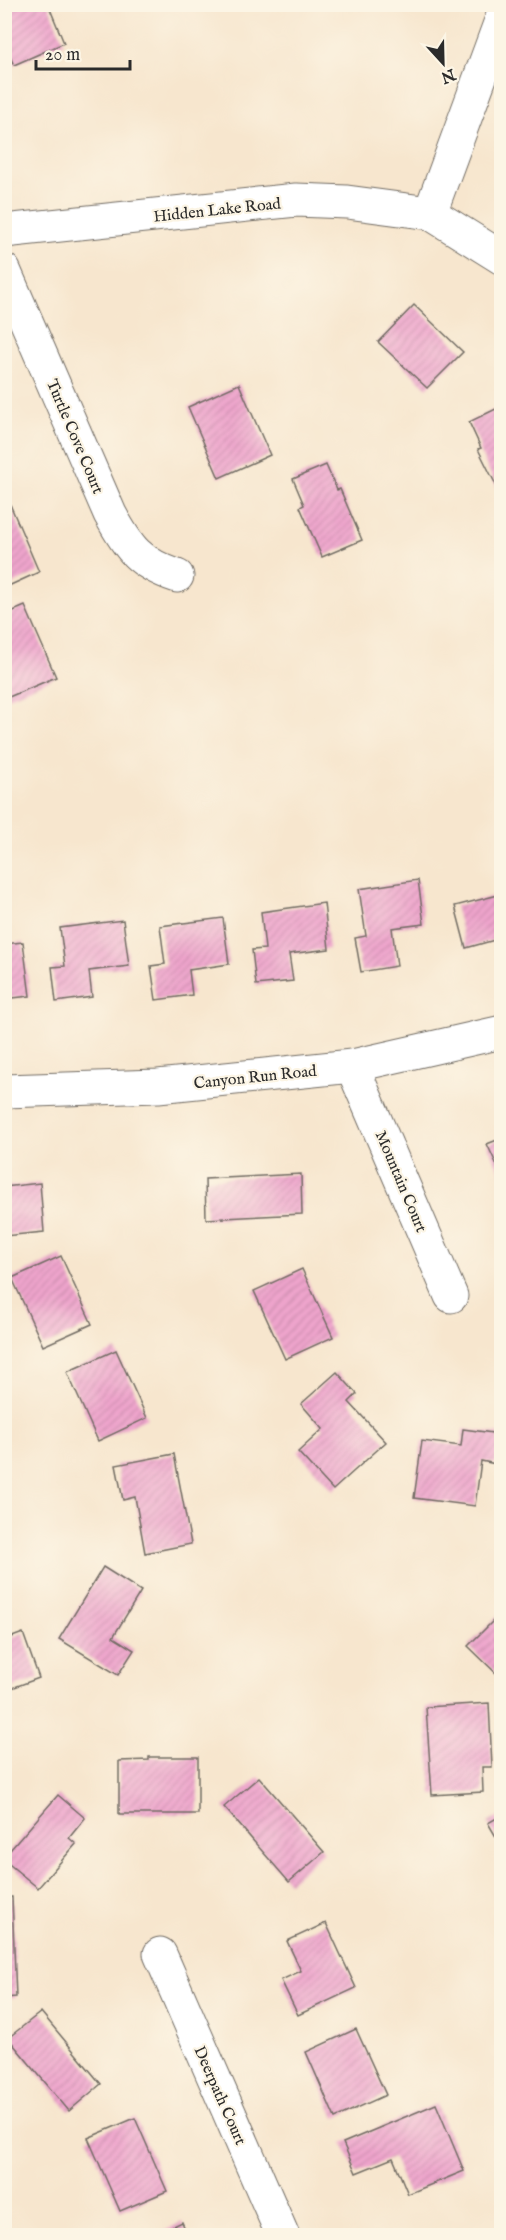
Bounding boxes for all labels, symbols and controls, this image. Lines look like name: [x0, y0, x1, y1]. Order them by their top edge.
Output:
scale bar: [36, 33, 130, 71]
north arrow: [413, 33, 473, 93]
text: 20 m: [45, 44, 80, 67]
text: N: [438, 63, 459, 87]
street label: Hidden Lake Road: [152, 194, 282, 228]
street label: Turtle Cove Court: [41, 376, 107, 498]
street label: Canyon Run Road: [193, 1062, 318, 1094]
street label: Mountain Court: [370, 1128, 431, 1236]
street label: Deerpath Court: [188, 2043, 250, 2149]

